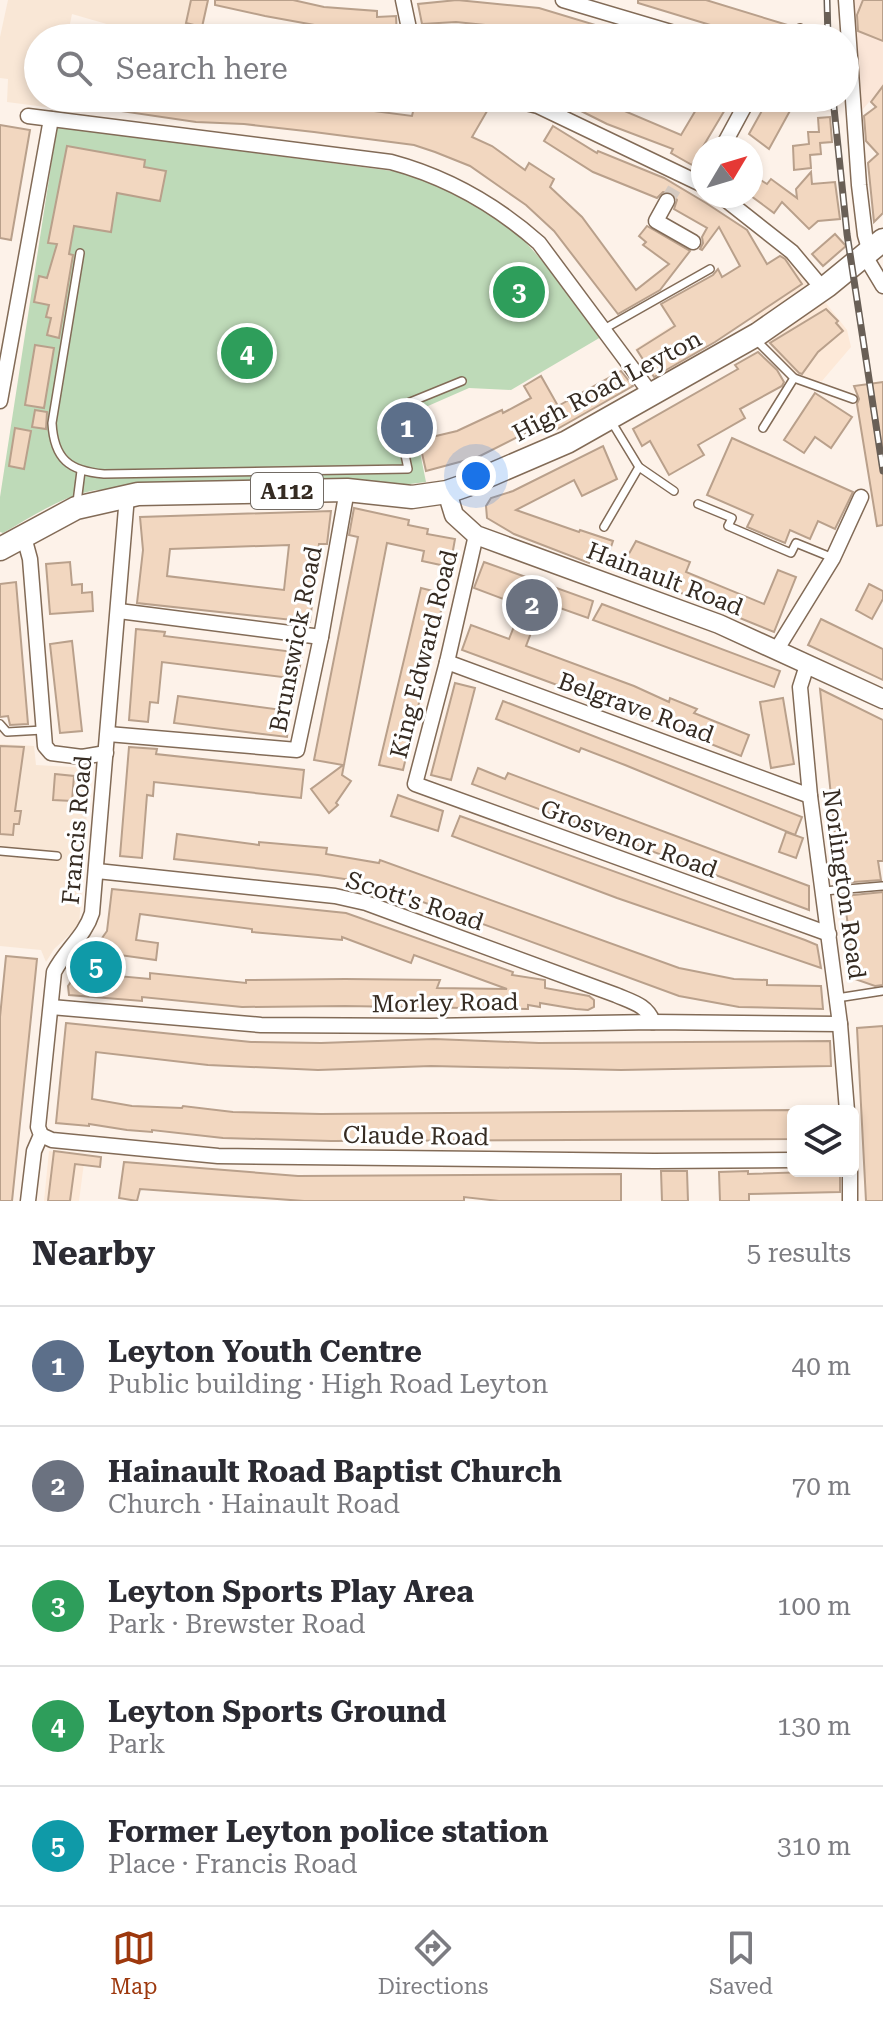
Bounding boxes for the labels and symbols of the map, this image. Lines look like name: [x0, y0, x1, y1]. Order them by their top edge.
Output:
north arrow: [691, 136, 763, 208]
pin: 3: [493, 262, 545, 322]
pin: 4: [221, 323, 273, 383]
street label: High Road Leyton: [508, 324, 706, 448]
pin: 1: [381, 398, 433, 458]
your location: [456, 456, 496, 496]
road number: A112: [251, 473, 323, 509]
street label: Hainault Road: [583, 536, 747, 622]
street label: Brunswick Road: [264, 544, 328, 734]
street label: King Edward Road: [385, 547, 463, 761]
pin: 2: [506, 575, 558, 635]
street label: Belgrave Road: [554, 667, 718, 749]
street label: Francis Road: [57, 754, 97, 906]
street label: Norlington Road: [817, 787, 871, 981]
street label: Grosvenor Road: [537, 794, 721, 884]
street label: Scott's Road: [343, 866, 487, 936]
pin: 5: [70, 937, 122, 997]
street label: Morley Road: [371, 988, 519, 1018]
street label: Claude Road: [343, 1121, 489, 1151]

